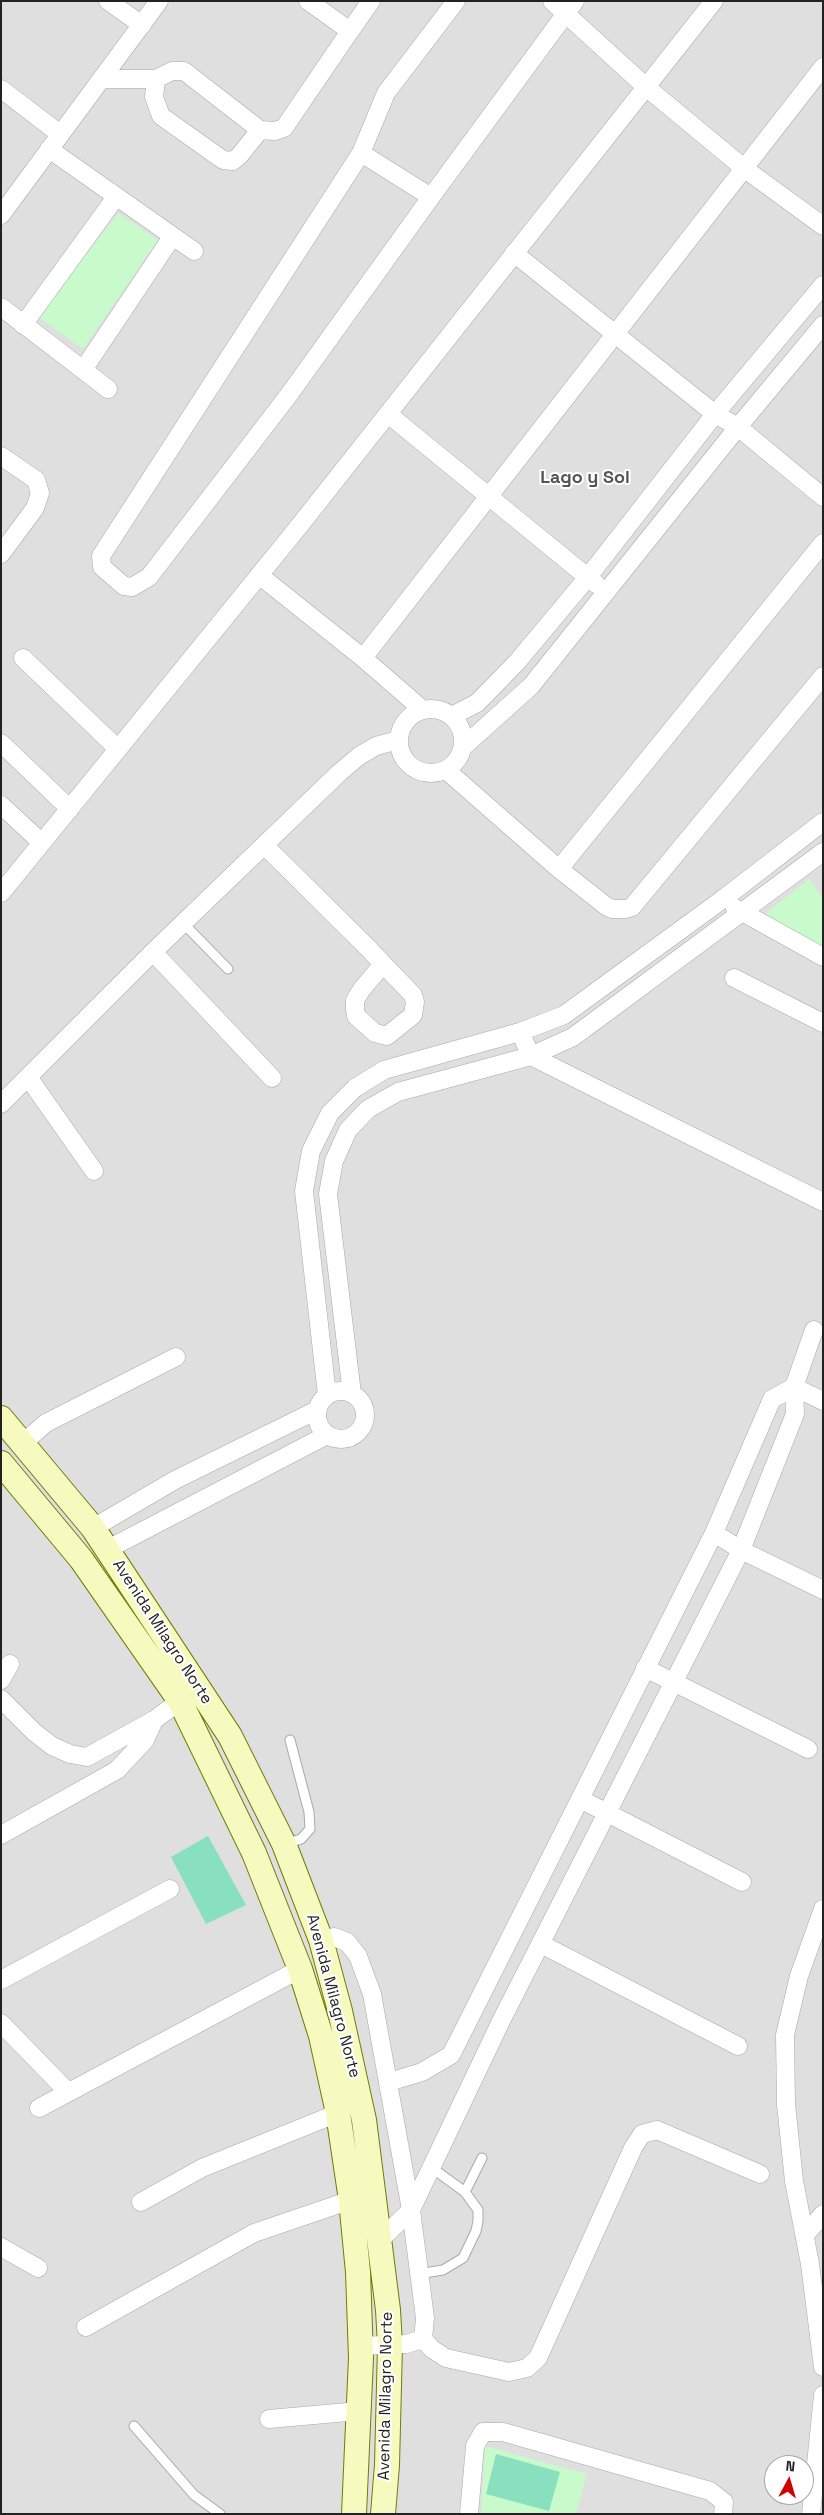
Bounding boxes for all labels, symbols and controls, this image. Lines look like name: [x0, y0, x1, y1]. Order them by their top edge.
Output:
district label: Lago y Sol: [540, 467, 630, 489]
street label: Avenida Milagro Norte: [108, 1556, 216, 1708]
street label: Avenida Milagro Norte: [302, 1912, 364, 2080]
street label: Avenida Milagro Norte: [375, 2312, 397, 2480]
north arrow: [764, 2455, 814, 2505]
text: N: [785, 2457, 796, 2476]

